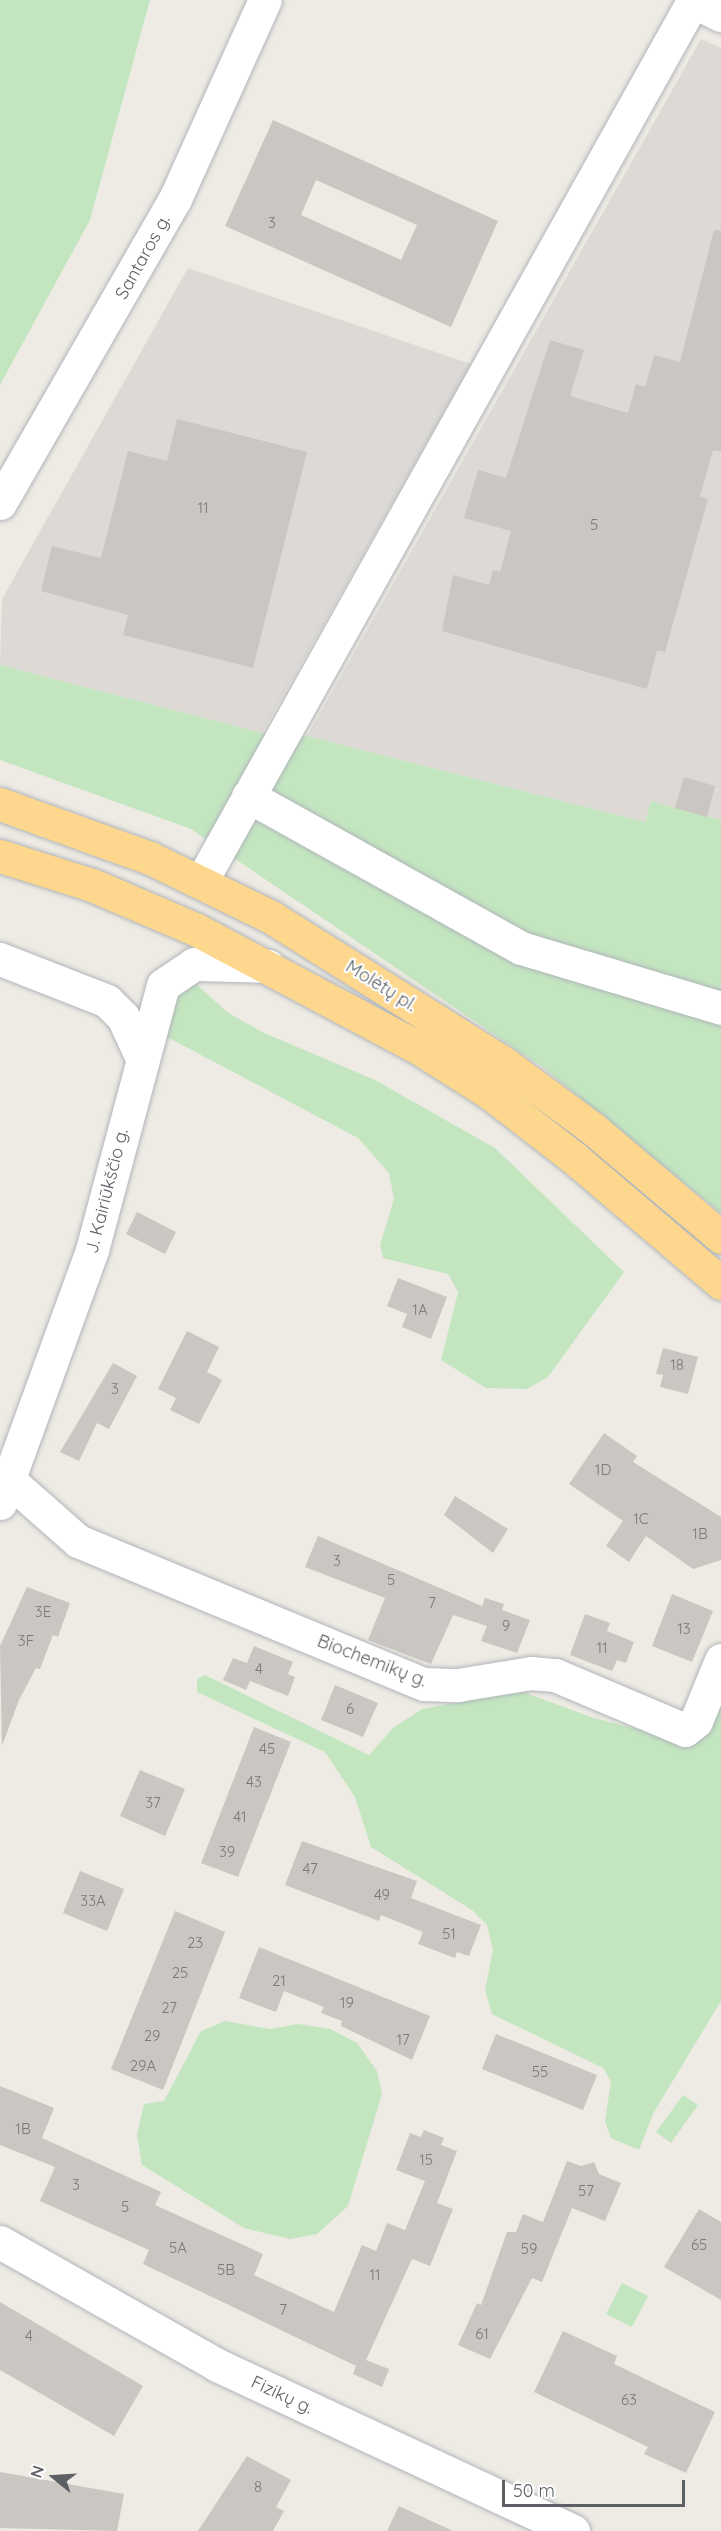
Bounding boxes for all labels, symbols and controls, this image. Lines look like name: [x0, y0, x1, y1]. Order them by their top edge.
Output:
street label: Santaros g.: [111, 211, 175, 303]
house number: 3: [268, 214, 276, 232]
house number: 11: [197, 499, 209, 517]
house number: 5: [590, 516, 598, 534]
street label: Molėtų pl.: [342, 956, 420, 1016]
street label: J. Kairiūkščio g.: [81, 1126, 133, 1256]
house number: 1A: [412, 1301, 428, 1319]
house number: 18: [670, 1356, 684, 1374]
house number: 3: [111, 1380, 119, 1398]
house number: 1D: [595, 1461, 611, 1479]
house number: 1C: [633, 1510, 649, 1528]
house number: 1B: [692, 1525, 708, 1543]
house number: 3: [333, 1552, 341, 1570]
house number: 5: [387, 1571, 395, 1589]
house number: 7: [428, 1594, 436, 1612]
house number: 3E: [35, 1603, 51, 1621]
house number: 9: [502, 1617, 510, 1635]
house number: 13: [677, 1620, 691, 1638]
street label: Biochemikų g.: [314, 1630, 430, 1692]
house number: 3F: [18, 1632, 34, 1650]
house number: 11: [596, 1639, 608, 1657]
house number: 4: [255, 1660, 263, 1678]
house number: 6: [346, 1700, 354, 1718]
house number: 45: [259, 1740, 275, 1758]
house number: 43: [246, 1773, 262, 1791]
house number: 37: [145, 1794, 161, 1812]
house number: 41: [233, 1808, 247, 1826]
house number: 39: [219, 1843, 235, 1861]
house number: 47: [302, 1860, 318, 1878]
house number: 49: [374, 1886, 390, 1904]
house number: 33A: [80, 1892, 106, 1910]
house number: 51: [442, 1925, 456, 1943]
house number: 23: [187, 1934, 203, 1952]
house number: 25: [172, 1964, 188, 1982]
house number: 21: [272, 1972, 286, 1990]
house number: 19: [340, 1994, 354, 2012]
house number: 27: [161, 1999, 177, 2017]
house number: 29: [144, 2027, 160, 2045]
house number: 17: [396, 2031, 410, 2049]
house number: 29A: [130, 2057, 156, 2075]
house number: 55: [532, 2063, 548, 2081]
house number: 1B: [15, 2120, 31, 2138]
house number: 15: [419, 2151, 433, 2169]
house number: 3: [72, 2176, 80, 2194]
house number: 57: [578, 2182, 594, 2200]
house number: 5: [121, 2198, 129, 2216]
house number: 65: [691, 2236, 707, 2254]
house number: 5A: [169, 2239, 187, 2257]
house number: 59: [521, 2240, 537, 2258]
house number: 5B: [217, 2261, 235, 2279]
house number: 11: [369, 2266, 381, 2284]
house number: 7: [279, 2301, 287, 2319]
house number: 61: [475, 2325, 489, 2343]
house number: 4: [25, 2327, 33, 2345]
street label: Fizikų g.: [248, 2371, 316, 2419]
house number: 63: [621, 2391, 637, 2409]
north arrow: [24, 2447, 84, 2507]
text: N: [26, 2463, 48, 2480]
scale bar: [505, 2468, 688, 2506]
house number: 8: [254, 2478, 262, 2496]
text: 50 m: [513, 2479, 555, 2502]

